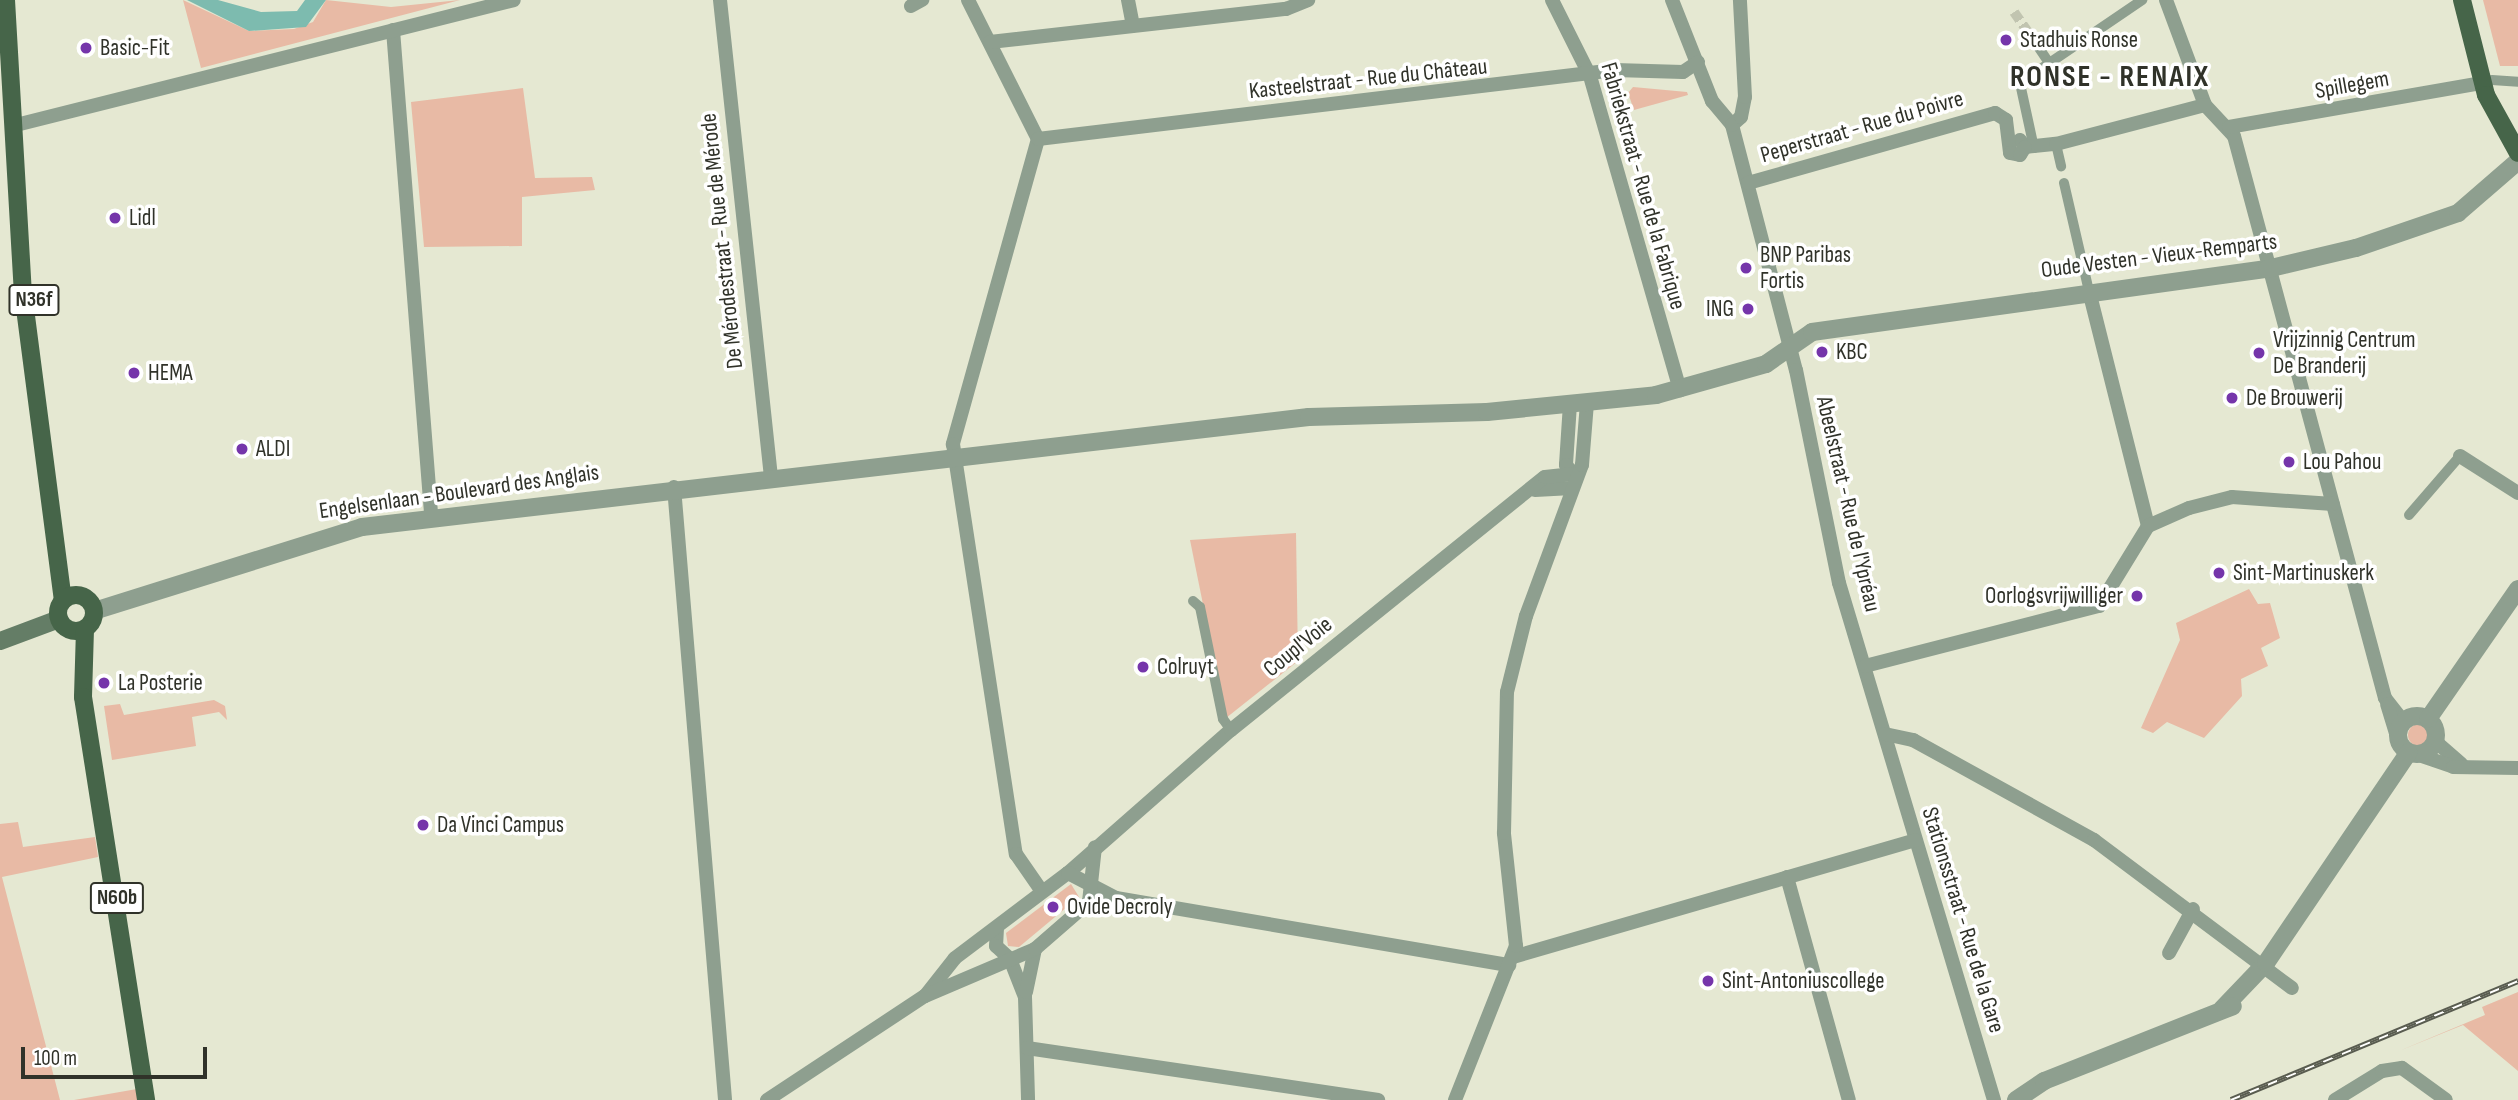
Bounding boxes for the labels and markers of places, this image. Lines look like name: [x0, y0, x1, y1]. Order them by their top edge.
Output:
place label: Stadhuis Ronse: [2020, 26, 2138, 54]
marker: Stadhuis Ronse: [1998, 32, 2014, 48]
place label: Basic-Fit: [100, 34, 170, 62]
marker: Basic-Fit: [78, 40, 94, 56]
place label: Lidl: [129, 204, 156, 232]
marker: Lidl: [107, 210, 123, 226]
place label: BNP Paribas Fortis: [1760, 241, 1851, 295]
marker: BNP Paribas Fortis: [1738, 260, 1754, 276]
place label: ING: [1706, 295, 1734, 323]
marker: ING: [1740, 301, 1756, 317]
place label: Vrijzinnig Centrum De Branderij: [2273, 326, 2416, 380]
place label: KBC: [1836, 338, 1868, 366]
marker: KBC: [1814, 344, 1830, 360]
marker: Vrijzinnig Centrum De Branderij: [2251, 345, 2267, 361]
place label: HEMA: [148, 359, 193, 387]
marker: HEMA: [126, 365, 142, 381]
place label: De Brouwerij: [2246, 384, 2343, 412]
marker: De Brouwerij: [2224, 390, 2240, 406]
place label: ALDI: [256, 435, 290, 463]
marker: ALDI: [234, 441, 250, 457]
place label: Lou Pahou: [2303, 448, 2381, 476]
marker: Lou Pahou: [2281, 454, 2297, 470]
place label: Sint-Martinuskerk: [2233, 559, 2374, 587]
marker: Sint-Martinuskerk: [2211, 565, 2227, 581]
place label: Oorlogsvrijwilliger: [1985, 582, 2123, 610]
marker: Oorlogsvrijwilliger: [2129, 588, 2145, 604]
place label: Colruyt: [1157, 653, 1214, 681]
marker: Colruyt: [1135, 659, 1151, 675]
place label: La Posterie: [118, 669, 203, 697]
marker: La Posterie: [96, 675, 112, 691]
place label: Da Vinci Campus: [437, 811, 564, 839]
marker: Da Vinci Campus: [415, 817, 431, 833]
place label: Ovide Decroly: [1067, 893, 1173, 921]
marker: Ovide Decroly: [1045, 899, 1061, 915]
place label: Sint-Antoniuscollege: [1722, 967, 1885, 995]
marker: Sint-Antoniuscollege: [1700, 973, 1716, 989]

